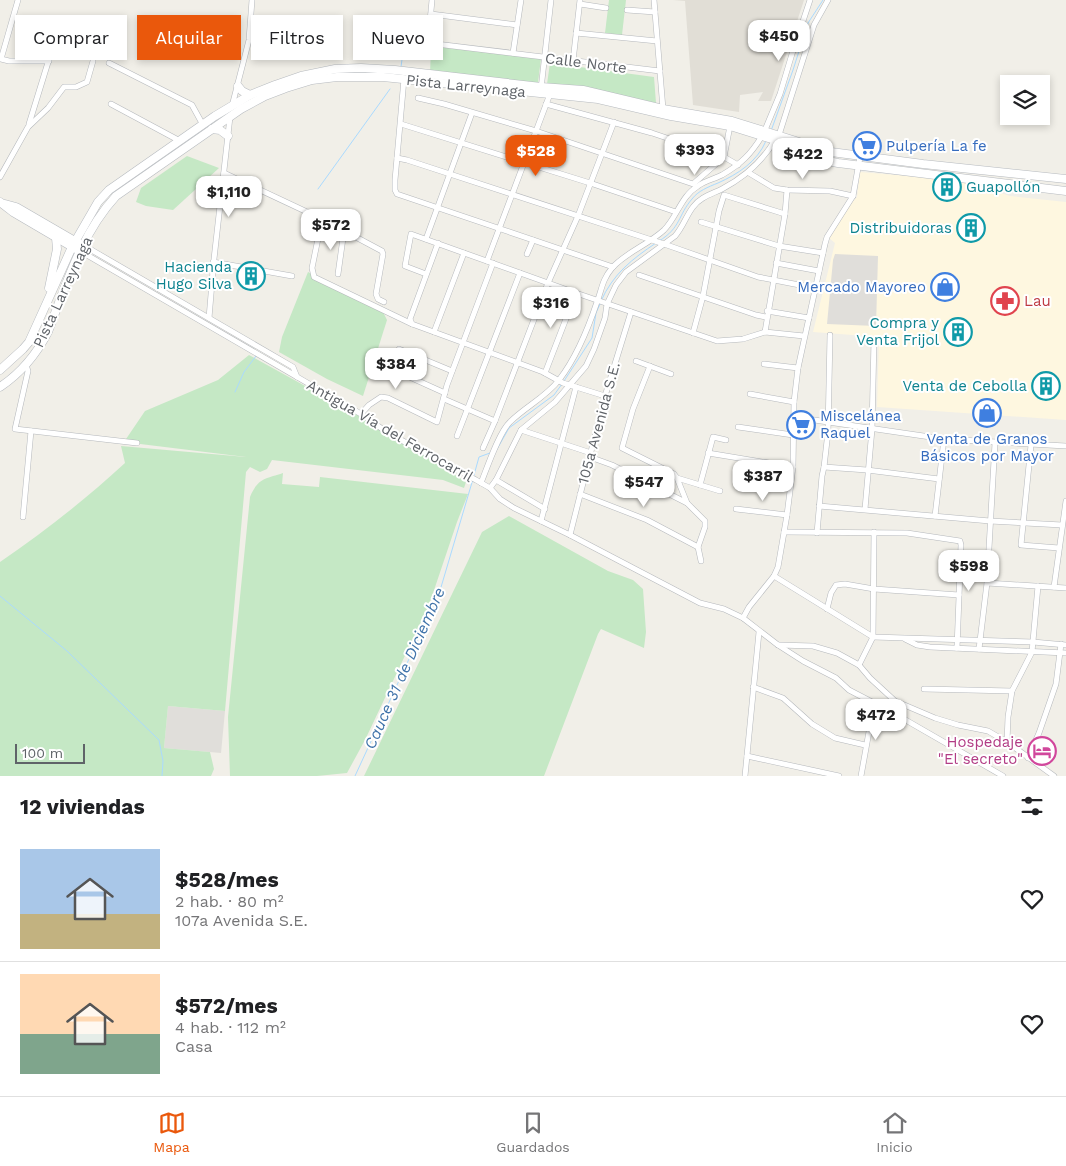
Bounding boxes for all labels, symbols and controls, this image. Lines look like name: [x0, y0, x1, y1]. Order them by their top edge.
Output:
chip: Comprar: [15, 15, 127, 60]
chip: Alquilar: [137, 15, 241, 60]
chip: Filtros: [251, 15, 343, 60]
chip: Nuevo: [353, 15, 443, 60]
pin: $450: [749, 20, 809, 62]
text: $450: [759, 26, 799, 45]
street label: Calle Norte: [544, 49, 628, 77]
street label: Pista Larreynaga: [405, 71, 527, 101]
map controls: [1000, 75, 1050, 125]
button: layers: [1000, 75, 1050, 125]
supermarket icon: Pulpería La fe: [852, 131, 882, 161]
pin: $528: [506, 134, 566, 177]
pin: $393: [665, 134, 725, 176]
place label: Pulpería La fe: [886, 137, 987, 155]
pin: $422: [773, 138, 833, 180]
text: $393: [676, 140, 714, 159]
text: $528: [516, 141, 556, 160]
text: $422: [783, 144, 823, 163]
building icon: Guapollón: [932, 172, 962, 202]
pin: $1,110: [188, 176, 270, 218]
place label: Guapollón: [966, 178, 1040, 196]
text: $1,110: [207, 182, 251, 201]
pin: $572: [301, 208, 361, 251]
building icon: Distribuidoras: [956, 213, 986, 243]
text: $572: [312, 215, 350, 234]
place label: Distribuidoras: [850, 219, 952, 237]
street label: Pista Larreynaga: [29, 233, 97, 350]
place label: Hacienda Hugo Silva: [156, 258, 233, 293]
building icon: Hacienda Hugo Silva: [236, 261, 266, 291]
shop icon: Mercado Mayoreo: [930, 272, 960, 302]
place label: Mercado Mayoreo: [797, 278, 926, 296]
pin: $316: [521, 286, 581, 329]
pharmacy icon: Lau: [990, 286, 1020, 316]
place label: Lau: [1024, 292, 1051, 310]
text: $316: [533, 293, 569, 312]
place label: Compra y Venta Frijol: [856, 314, 939, 349]
building icon: Compra y Venta Frijol: [943, 317, 973, 347]
pin: $384: [366, 348, 426, 390]
text: $384: [376, 354, 416, 373]
street label: 105a Avenida S.E.: [574, 360, 624, 486]
building icon: Venta de Cebolla: [1031, 371, 1061, 401]
street label: Antigua Vía del Ferrocarril: [304, 376, 477, 486]
place label: Venta de Cebolla: [902, 377, 1028, 395]
shop icon: Venta de Granos Básicos por Mayor: [972, 398, 1002, 428]
place label: Miscelánea Raquel: [820, 407, 902, 442]
supermarket icon: Miscelánea Raquel: [786, 410, 816, 440]
place label: Venta de Granos Básicos por Mayor: [920, 430, 1054, 465]
pin: $387: [733, 460, 793, 502]
pin: $547: [614, 466, 674, 508]
text: $387: [744, 466, 782, 485]
text: $547: [625, 472, 663, 491]
pin: $598: [939, 550, 999, 592]
text: $598: [949, 556, 989, 575]
water label: Cauce 31 de Diciembre: [360, 584, 449, 752]
pin: $472: [846, 698, 906, 741]
text: $472: [856, 705, 896, 724]
place label: Hospedaje "El secreto": [938, 733, 1023, 768]
hotel icon: Hospedaje "El secreto": [1027, 736, 1057, 766]
scale bar: [15, 741, 85, 764]
text: 100 m: [22, 745, 63, 761]
icon: filters: [1018, 792, 1046, 820]
text: 12 viviendas: [20, 794, 145, 819]
text: $528/mes: [175, 867, 279, 892]
icon: home: [60, 869, 120, 929]
icon: heart: [1018, 885, 1046, 913]
text: 2 hab. · 80 m²: [175, 892, 284, 911]
text: 107a Avenida S.E.: [175, 911, 308, 930]
text: $572/mes: [175, 993, 278, 1018]
icon: home: [60, 994, 120, 1054]
icon: heart: [1018, 1010, 1046, 1038]
text: 4 hab. · 112 m²: [175, 1018, 286, 1037]
text: Casa: [175, 1037, 213, 1056]
tab: Mapa: [153, 1109, 190, 1155]
tab: Guardados: [496, 1109, 570, 1155]
tab: Inicio: [876, 1109, 913, 1155]

